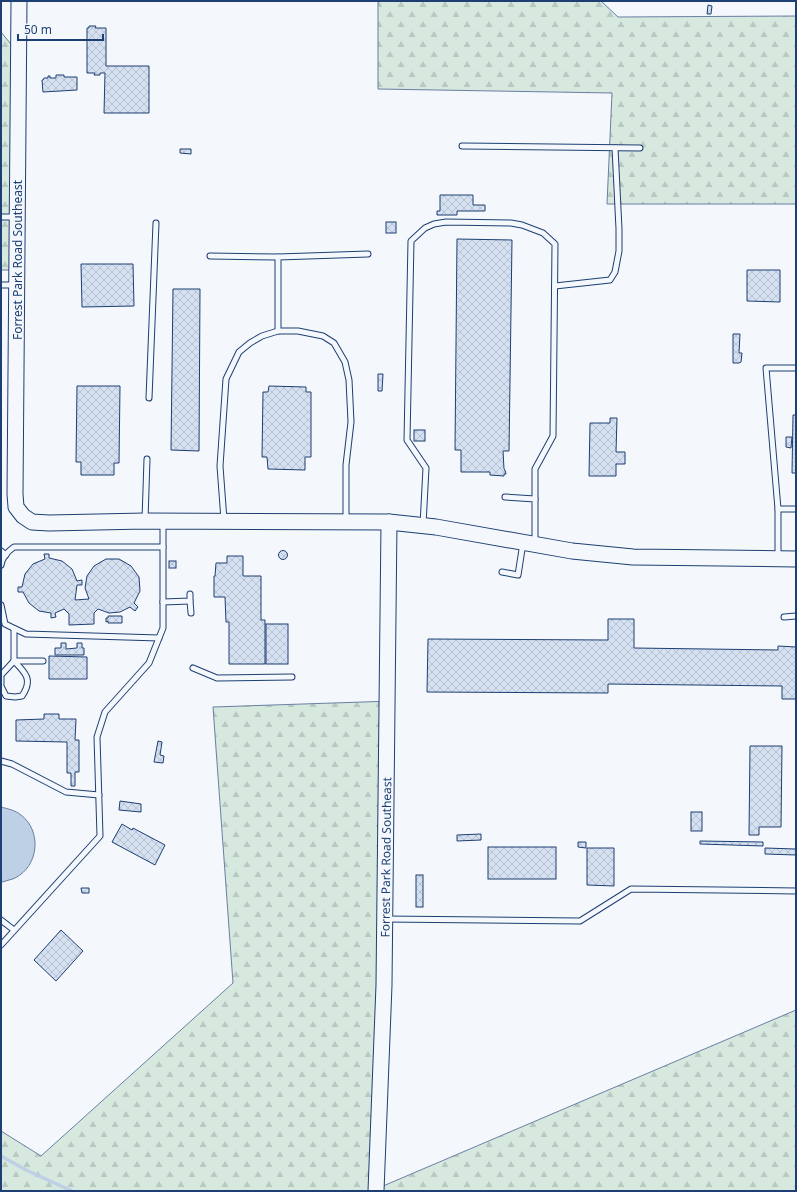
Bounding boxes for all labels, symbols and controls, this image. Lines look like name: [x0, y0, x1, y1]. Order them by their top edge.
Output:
scale bar: [18, 16, 103, 42]
text: 50 m: [24, 21, 52, 38]
street label: Forrest Park Road Southeast: [9, 179, 26, 340]
street label: Forrest Park Road Southeast: [376, 776, 395, 937]

